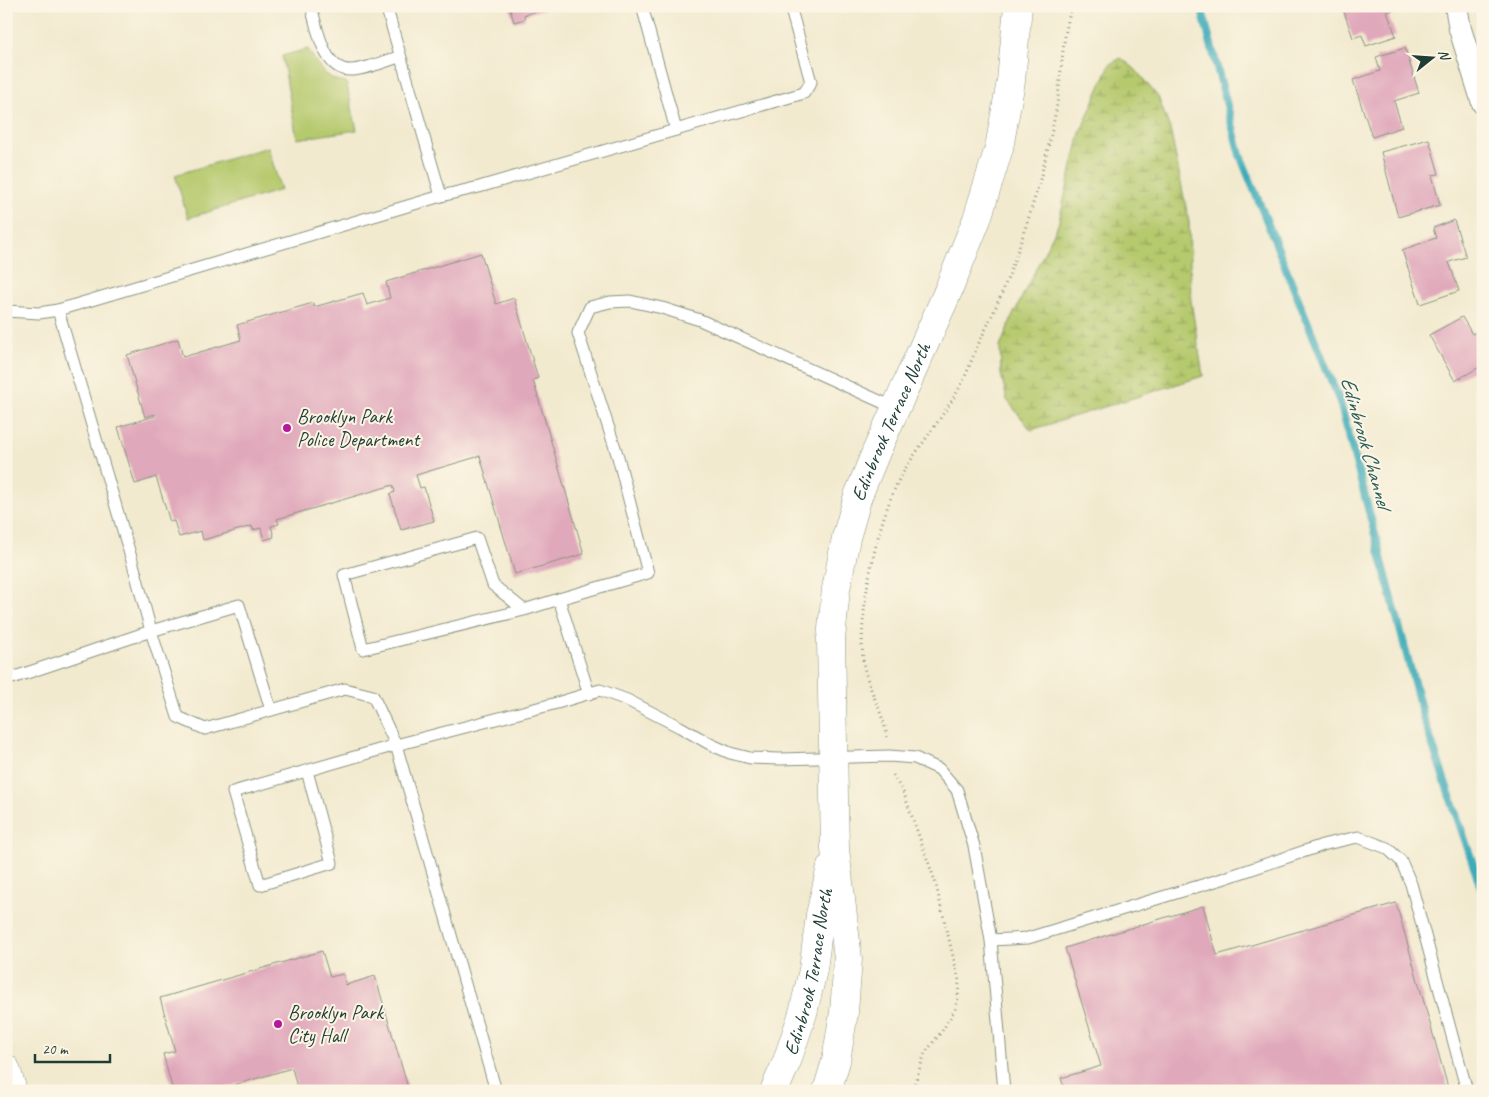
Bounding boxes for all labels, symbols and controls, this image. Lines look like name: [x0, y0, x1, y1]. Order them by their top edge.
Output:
north arrow: [1406, 32, 1456, 82]
text: N: [1435, 48, 1454, 63]
street label: Edinbrook Terrace North: [845, 338, 936, 504]
water label: Edinbrook Channel: [1335, 374, 1399, 517]
place label: Brooklyn Park Police Department: [297, 404, 422, 452]
marker: Brooklyn Park Police Department: [281, 422, 293, 434]
street label: Edinbrook Terrace North: [777, 885, 838, 1058]
place label: Brooklyn Park City Hall: [288, 1000, 384, 1048]
marker: Brooklyn Park City Hall: [272, 1018, 284, 1030]
scale bar: [35, 1032, 110, 1064]
text: 20 m: [42, 1040, 69, 1059]

